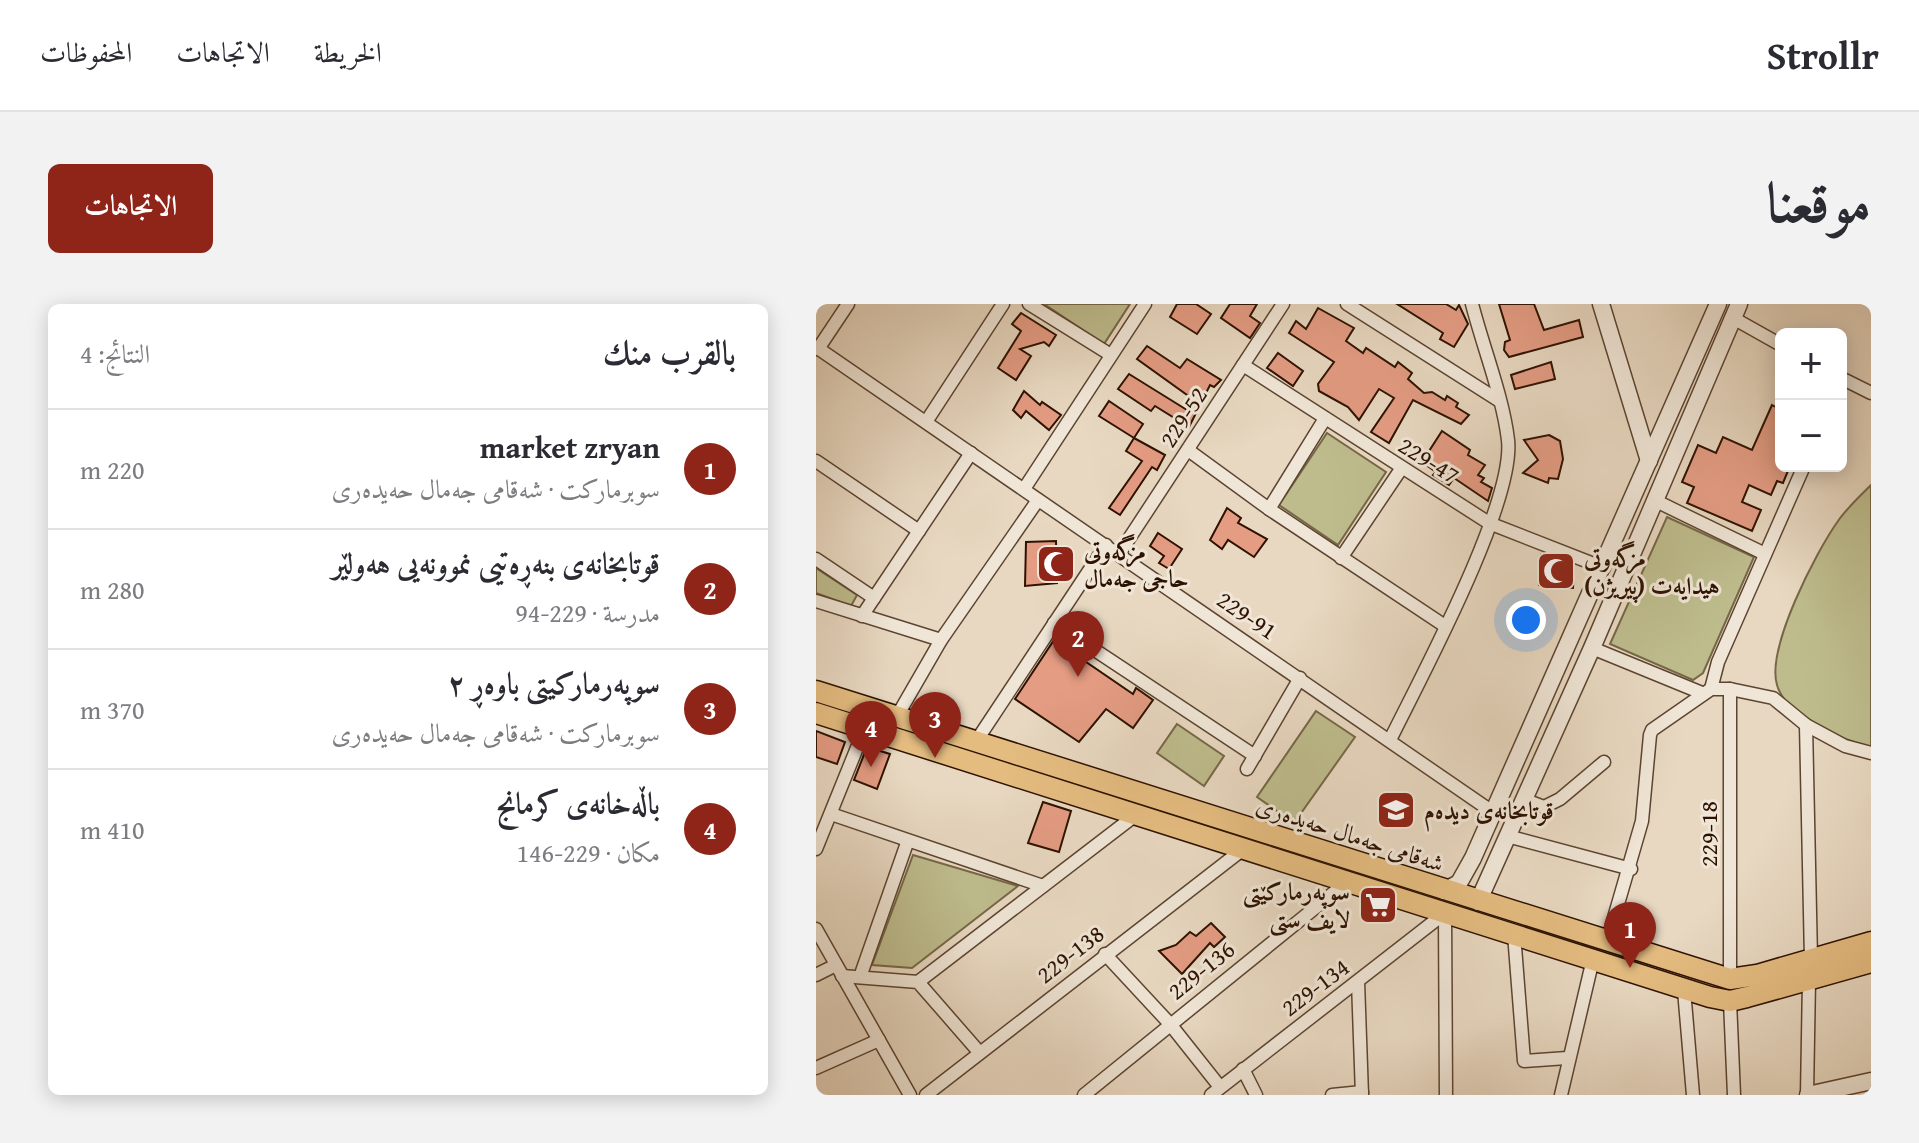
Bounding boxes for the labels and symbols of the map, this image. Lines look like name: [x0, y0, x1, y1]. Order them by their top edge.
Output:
street label: 229-52: [1150, 380, 1216, 454]
street label: 229-47: [1392, 428, 1466, 492]
place label: مزگەوتی حاجی جەمال: [1083, 533, 1188, 596]
place label: مزگه‌وتی هیدایه‌ت (پیریژن): [1583, 540, 1720, 604]
mosque icon: مزگەوتی حاجی جەمال: [1035, 543, 1077, 585]
mosque icon: مزگه‌وتی هیدایه‌ت (پیریژن): [1535, 550, 1577, 592]
street label: 229-91: [1210, 582, 1284, 648]
your location: [1506, 600, 1546, 640]
pin: 2: [1052, 611, 1104, 677]
pin: 3: [909, 692, 961, 758]
pin: 4: [845, 701, 897, 767]
street label: شەقامی جەمال حەیدەری: [1252, 787, 1448, 881]
school or university icon: قوتابخانەی دیدەم: [1375, 789, 1417, 831]
place label: قوتابخانەی دیدەم: [1424, 793, 1554, 832]
street label: 229-18: [1691, 801, 1726, 867]
place label: سوپەرمارکێتی لایف ستی: [1243, 874, 1350, 937]
supermarket icon: سوپەرمارکێتی لایف ستی: [1357, 884, 1399, 926]
pin: 1: [1604, 902, 1656, 968]
street label: 229-138: [1029, 916, 1111, 992]
street label: 229-136: [1160, 932, 1242, 1008]
street label: 229-134: [1273, 950, 1357, 1024]

